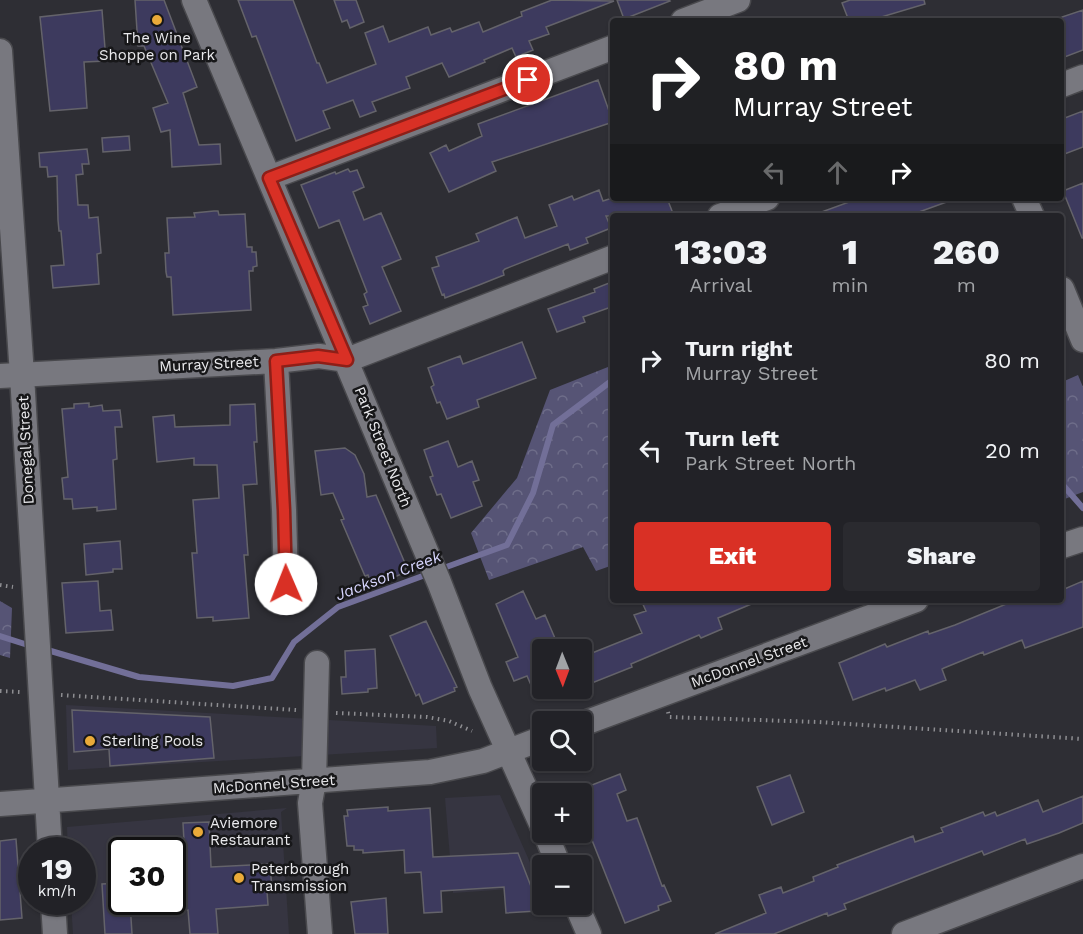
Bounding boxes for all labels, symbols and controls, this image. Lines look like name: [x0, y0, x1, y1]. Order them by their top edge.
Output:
marker: The Wine Shoppe on Park: [150, 13, 164, 27]
place label: The Wine Shoppe on Park: [99, 29, 216, 64]
text: 80 m: [733, 41, 838, 90]
icon: right: [634, 42, 712, 120]
pin: [502, 54, 553, 105]
icon: arrive: [511, 63, 544, 96]
text: Murray Street: [733, 91, 912, 123]
icon: left: [758, 156, 791, 189]
icon: ahead: [821, 156, 854, 189]
icon: right: [884, 156, 917, 189]
text: 13:03: [674, 231, 767, 273]
text: 1: [842, 231, 858, 273]
text: 260: [932, 231, 1000, 273]
text: Arrival: [690, 273, 752, 297]
text: min: [832, 273, 868, 297]
text: m: [957, 273, 976, 297]
text: Turn right: [685, 336, 792, 361]
icon: right: [634, 344, 667, 377]
text: 80 m: [984, 348, 1040, 373]
street label: Murray Street: [159, 352, 260, 376]
text: Murray Street: [685, 361, 818, 385]
street label: Park Street North: [351, 384, 415, 510]
street label: Donegal Street: [14, 395, 38, 505]
text: Turn left: [685, 426, 779, 451]
icon: left: [634, 434, 667, 467]
text: 20 m: [985, 438, 1040, 463]
text: Park Street North: [685, 451, 856, 475]
button: Exit: [634, 522, 831, 591]
button: Share: [843, 522, 1040, 591]
water label: Jackson Creek: [333, 546, 445, 604]
position arrow: [254, 552, 318, 616]
street label: McDonnel Street: [688, 632, 810, 691]
north arrow: [532, 639, 592, 699]
map controls: [532, 639, 592, 915]
button: search: [532, 711, 592, 771]
place label: Sterling Pools: [102, 732, 203, 750]
marker: Sterling Pools: [83, 734, 97, 748]
street label: McDonnel Street: [212, 771, 336, 797]
button: +: [532, 783, 592, 843]
place label: Aviemore Restaurant: [210, 814, 291, 849]
marker: Aviemore Restaurant: [191, 825, 205, 839]
speed limit sign: 30: [108, 837, 186, 915]
text: 19: [41, 851, 73, 886]
button: −: [532, 855, 592, 915]
place label: Peterborough Transmission: [251, 860, 349, 895]
marker: Peterborough Transmission: [232, 871, 246, 885]
text: km/h: [38, 882, 76, 900]

